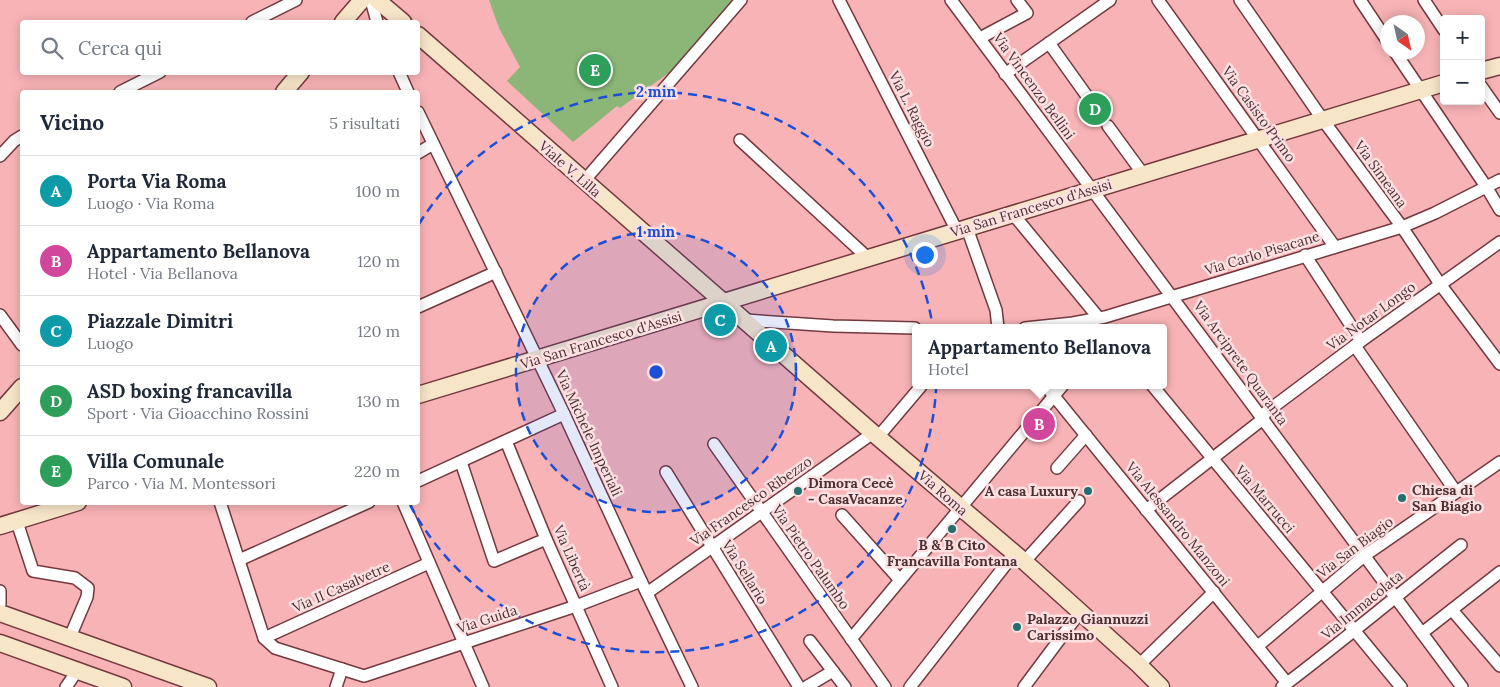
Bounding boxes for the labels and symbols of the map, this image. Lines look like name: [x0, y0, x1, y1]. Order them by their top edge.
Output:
north arrow: [1380, 15, 1425, 60]
street label: Via Vincenzo Bellini: [989, 28, 1079, 143]
pin: E: [579, 51, 611, 89]
street label: Via Casisto Primo: [1218, 62, 1300, 165]
street label: Via L. Raggio: [885, 67, 939, 150]
text: 2 min: [636, 82, 677, 101]
pin: D: [1079, 90, 1111, 128]
street label: Viale V. Lilla: [534, 136, 605, 201]
street label: Via Simeana: [1350, 136, 1411, 211]
street label: Via San Francesco d'Assisi: [947, 175, 1114, 241]
text: 1 min: [637, 222, 676, 241]
street label: Via Carlo Pisacane: [1201, 227, 1322, 279]
your location: [912, 242, 938, 268]
street label: Via Notar Longo: [1322, 278, 1419, 355]
street label: Via Arciprete Quaranta: [1189, 297, 1292, 429]
pin: C: [704, 301, 736, 339]
street label: Via San Francesco d'Assisi: [517, 307, 684, 373]
pin: A: [755, 327, 787, 365]
centre of rings: [647, 363, 665, 381]
street label: Via Michele Imperiali: [551, 366, 626, 499]
pin: B: [1023, 405, 1055, 443]
street label: Via Francesco Ribezzo: [686, 452, 815, 550]
street label: Via Alessandro Manzoni: [1122, 457, 1234, 590]
street label: Via Marrucci: [1231, 461, 1299, 537]
street label: Via Roma: [914, 466, 972, 520]
place label: Dimora Cecè - CasaVacanze: [808, 474, 903, 508]
place label: Chiesa di San Biagio: [1412, 481, 1482, 515]
place label: A casa Luxury: [985, 482, 1078, 500]
marker: Dimora Cecè - CasaVacanze: [792, 485, 804, 497]
marker: A casa Luxury: [1082, 485, 1094, 497]
marker: Chiesa di San Biagio: [1396, 492, 1408, 504]
street label: Via Pietro Palumbo: [768, 500, 854, 613]
street label: Via San Biagio: [1312, 512, 1397, 582]
street label: Via Libertà: [549, 521, 595, 594]
marker: B & B Cito Francavilla Fontana: [946, 523, 958, 535]
street label: Via Sellario: [718, 536, 772, 607]
place label: B & B Cito Francavilla Fontana: [887, 536, 1018, 570]
street label: Via II Casalvetre: [289, 557, 393, 617]
street label: Via Immacolata: [1317, 567, 1406, 644]
street label: Via Guida: [454, 601, 519, 637]
place label: Palazzo Giannuzzi Carissimo: [1027, 610, 1149, 644]
marker: Palazzo Giannuzzi Carissimo: [1011, 621, 1023, 633]

